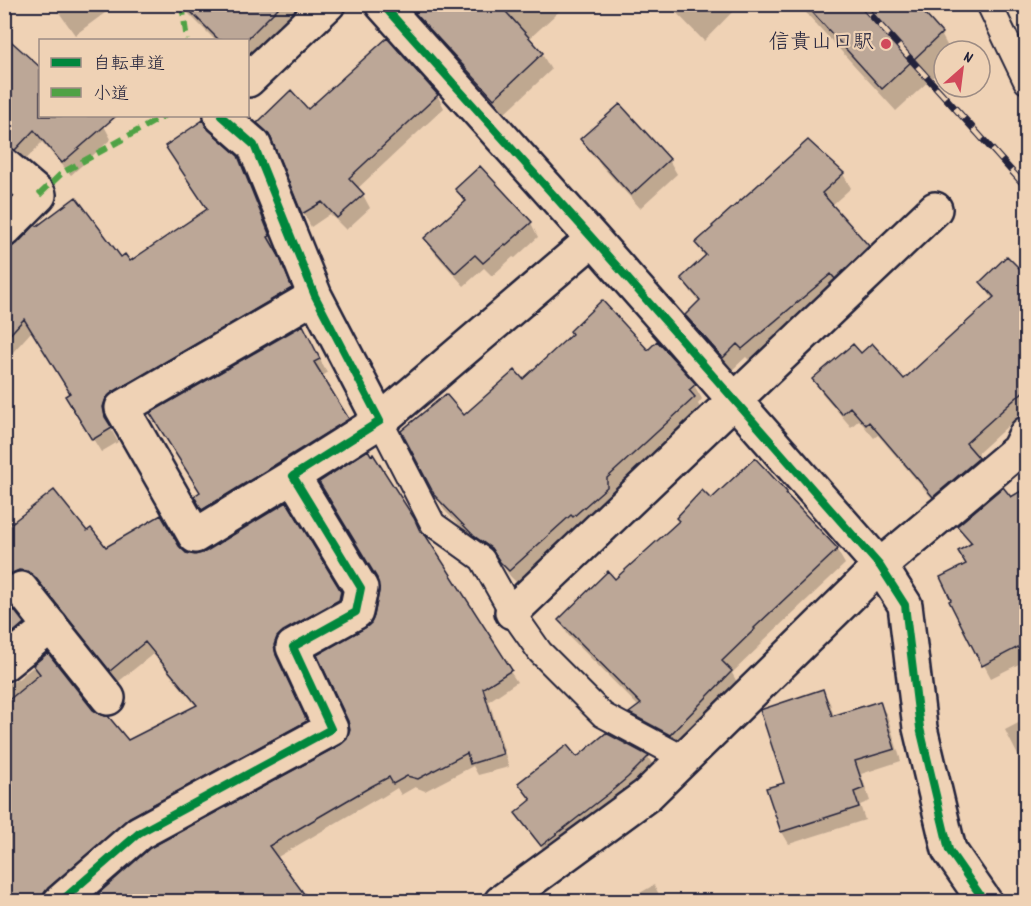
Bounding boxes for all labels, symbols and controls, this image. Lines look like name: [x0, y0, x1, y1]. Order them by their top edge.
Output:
place label: 信貴山口駅: [769, 29, 874, 59]
marker: 信貴山口駅: [879, 37, 893, 51]
legend: [39, 39, 249, 117]
north arrow: [932, 39, 992, 99]
text: N: [959, 46, 977, 70]
text: 自転車道: [93, 53, 165, 78]
text: 小道: [93, 83, 129, 108]

